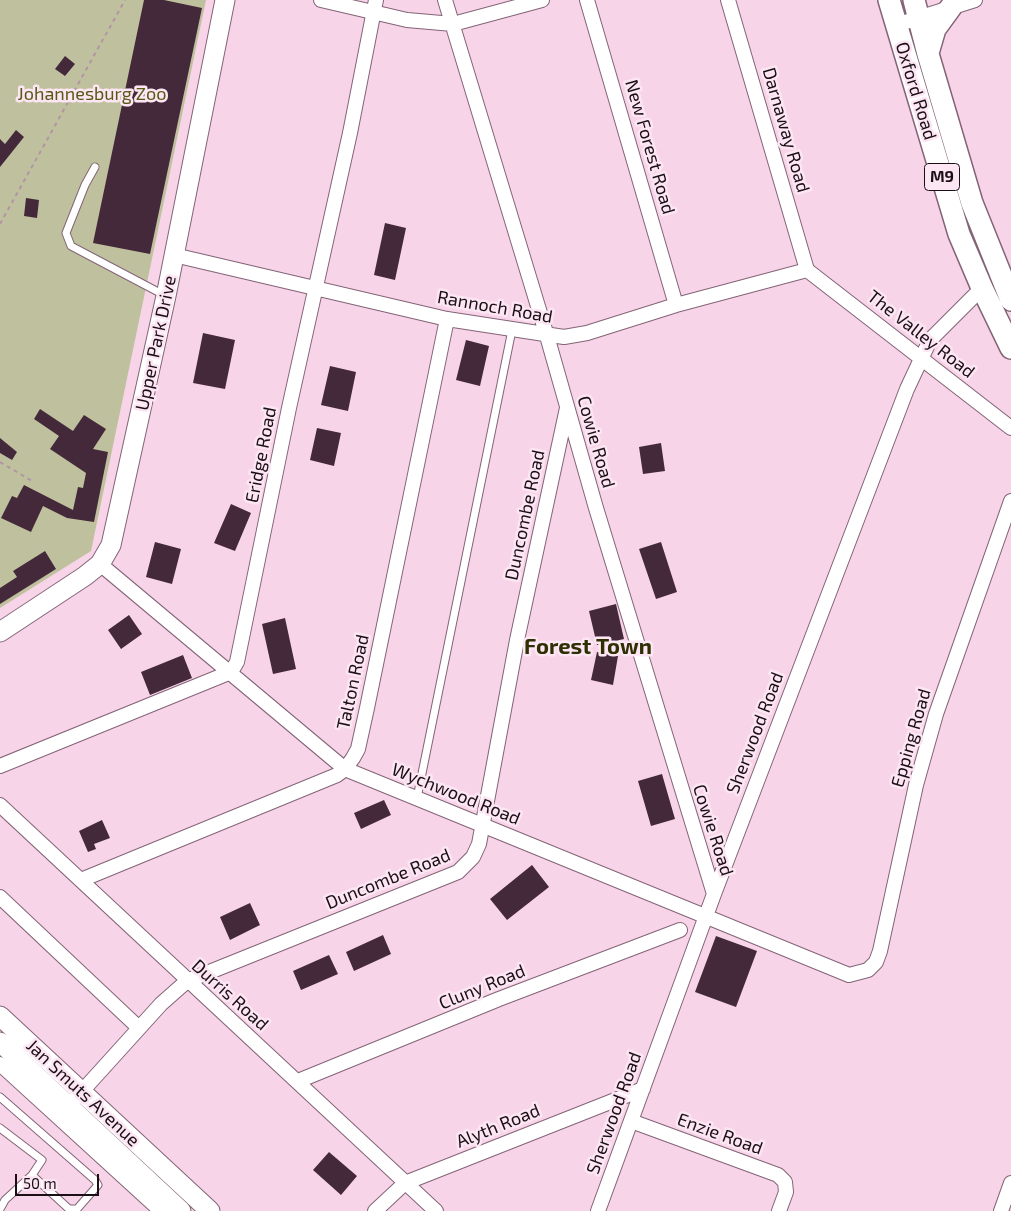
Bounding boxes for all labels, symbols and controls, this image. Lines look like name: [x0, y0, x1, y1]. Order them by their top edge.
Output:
street label: Oxford Road: [891, 39, 941, 143]
street label: Darnaway Road: [758, 65, 814, 195]
street label: New Forest Road: [620, 77, 680, 217]
park label: Johannesburg Zoo: [18, 83, 166, 105]
road number: M9: [924, 163, 960, 190]
street label: Upper Park Drive: [131, 274, 181, 412]
street label: The Valley Road: [863, 285, 979, 383]
street label: Rannoch Road: [436, 286, 554, 328]
street label: Cowie Road: [573, 393, 619, 491]
street label: Eridge Road: [241, 405, 281, 505]
street label: Duncombe Road: [501, 448, 549, 582]
street label: Talton Road: [332, 632, 374, 732]
district label: Forest Town: [524, 634, 652, 660]
street label: Sherwood Road: [722, 669, 788, 797]
street label: Epping Road: [887, 686, 935, 790]
street label: Wychwood Road: [389, 758, 523, 830]
street label: Cowie Road: [688, 782, 738, 878]
street label: Duncombe Road: [322, 844, 454, 914]
street label: Durris Road: [187, 955, 273, 1035]
street label: Cluny Road: [436, 960, 528, 1014]
street label: Jan Smuts Avenue: [22, 1035, 144, 1151]
street label: Sherwood Road: [582, 1049, 646, 1177]
street label: Alyth Road: [453, 1099, 543, 1153]
street label: Enzie Road: [674, 1109, 766, 1159]
scale bar: [18, 1164, 101, 1196]
text: 50 m: [23, 1174, 57, 1192]

